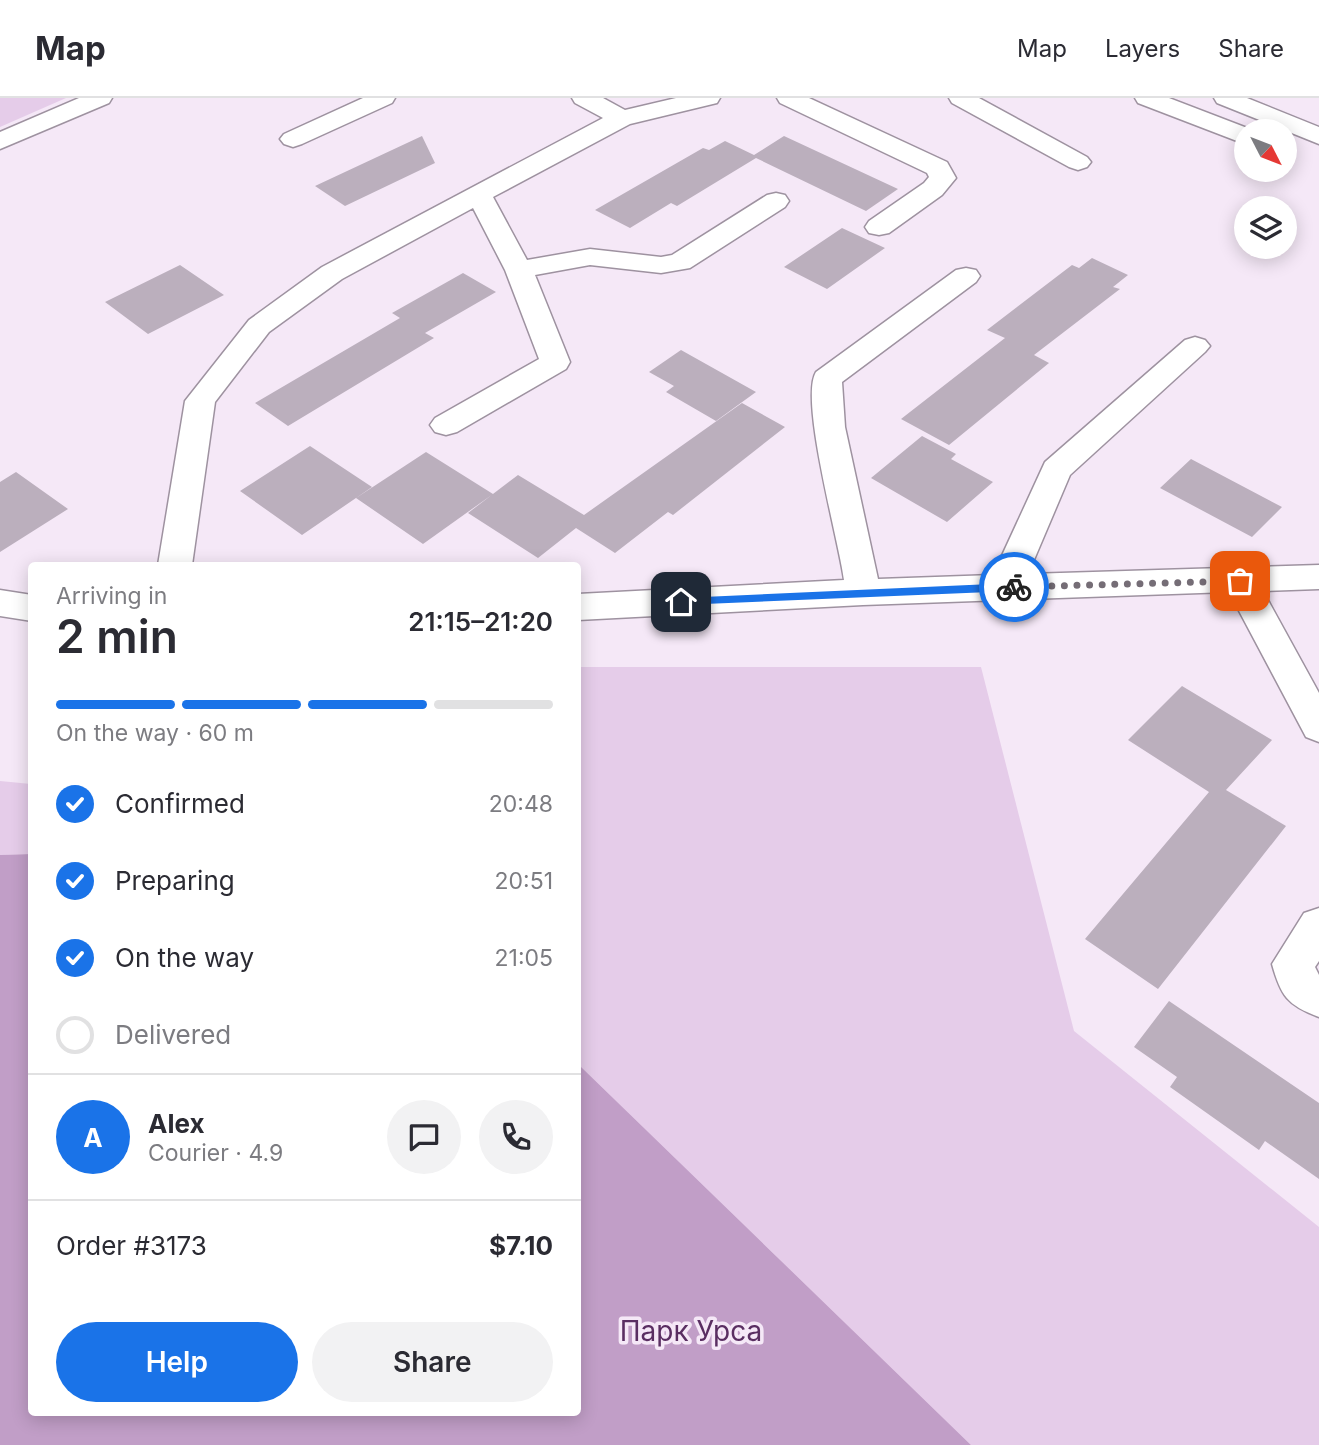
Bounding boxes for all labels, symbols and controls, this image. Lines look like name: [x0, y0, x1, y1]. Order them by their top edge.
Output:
text: Map: [35, 28, 106, 68]
text: Map: [1017, 34, 1067, 63]
text: Layers: [1105, 34, 1180, 63]
text: Share: [1218, 34, 1284, 63]
north arrow: [1234, 119, 1297, 182]
map controls: [1234, 119, 1297, 259]
button: layers: [1234, 196, 1297, 259]
pin: [1210, 551, 1270, 611]
courier: [979, 552, 1049, 622]
icon: bag: [1221, 562, 1259, 600]
icon: bike: [995, 568, 1033, 606]
pin: [651, 572, 711, 632]
text: Arriving in: [56, 582, 167, 610]
icon: home: [662, 583, 700, 621]
text: 21:15–21:20: [408, 606, 553, 637]
text: 2 min: [56, 608, 178, 664]
text: On the way · 60 m: [56, 719, 254, 747]
icon: check: [56, 785, 94, 823]
text: Confirmed: [115, 788, 245, 819]
text: 20:48: [489, 790, 553, 818]
icon: check: [56, 862, 94, 900]
text: Preparing: [115, 865, 235, 896]
text: 20:51: [495, 867, 553, 895]
icon: check: [56, 939, 94, 977]
text: On the way: [115, 942, 254, 973]
text: 21:05: [495, 944, 553, 972]
text: Delivered: [115, 1019, 231, 1050]
button: chat: [387, 1100, 461, 1174]
button: phone: [479, 1100, 553, 1174]
text: Alex: [148, 1108, 205, 1139]
text: A: [83, 1122, 103, 1153]
text: Courier · 4.9: [148, 1139, 283, 1167]
text: Order #3173: [56, 1230, 207, 1261]
text: $7.10: [489, 1230, 553, 1261]
park label: Парк Урса: [620, 1314, 762, 1348]
button: Help: [56, 1322, 298, 1402]
button: Share: [312, 1322, 553, 1402]

